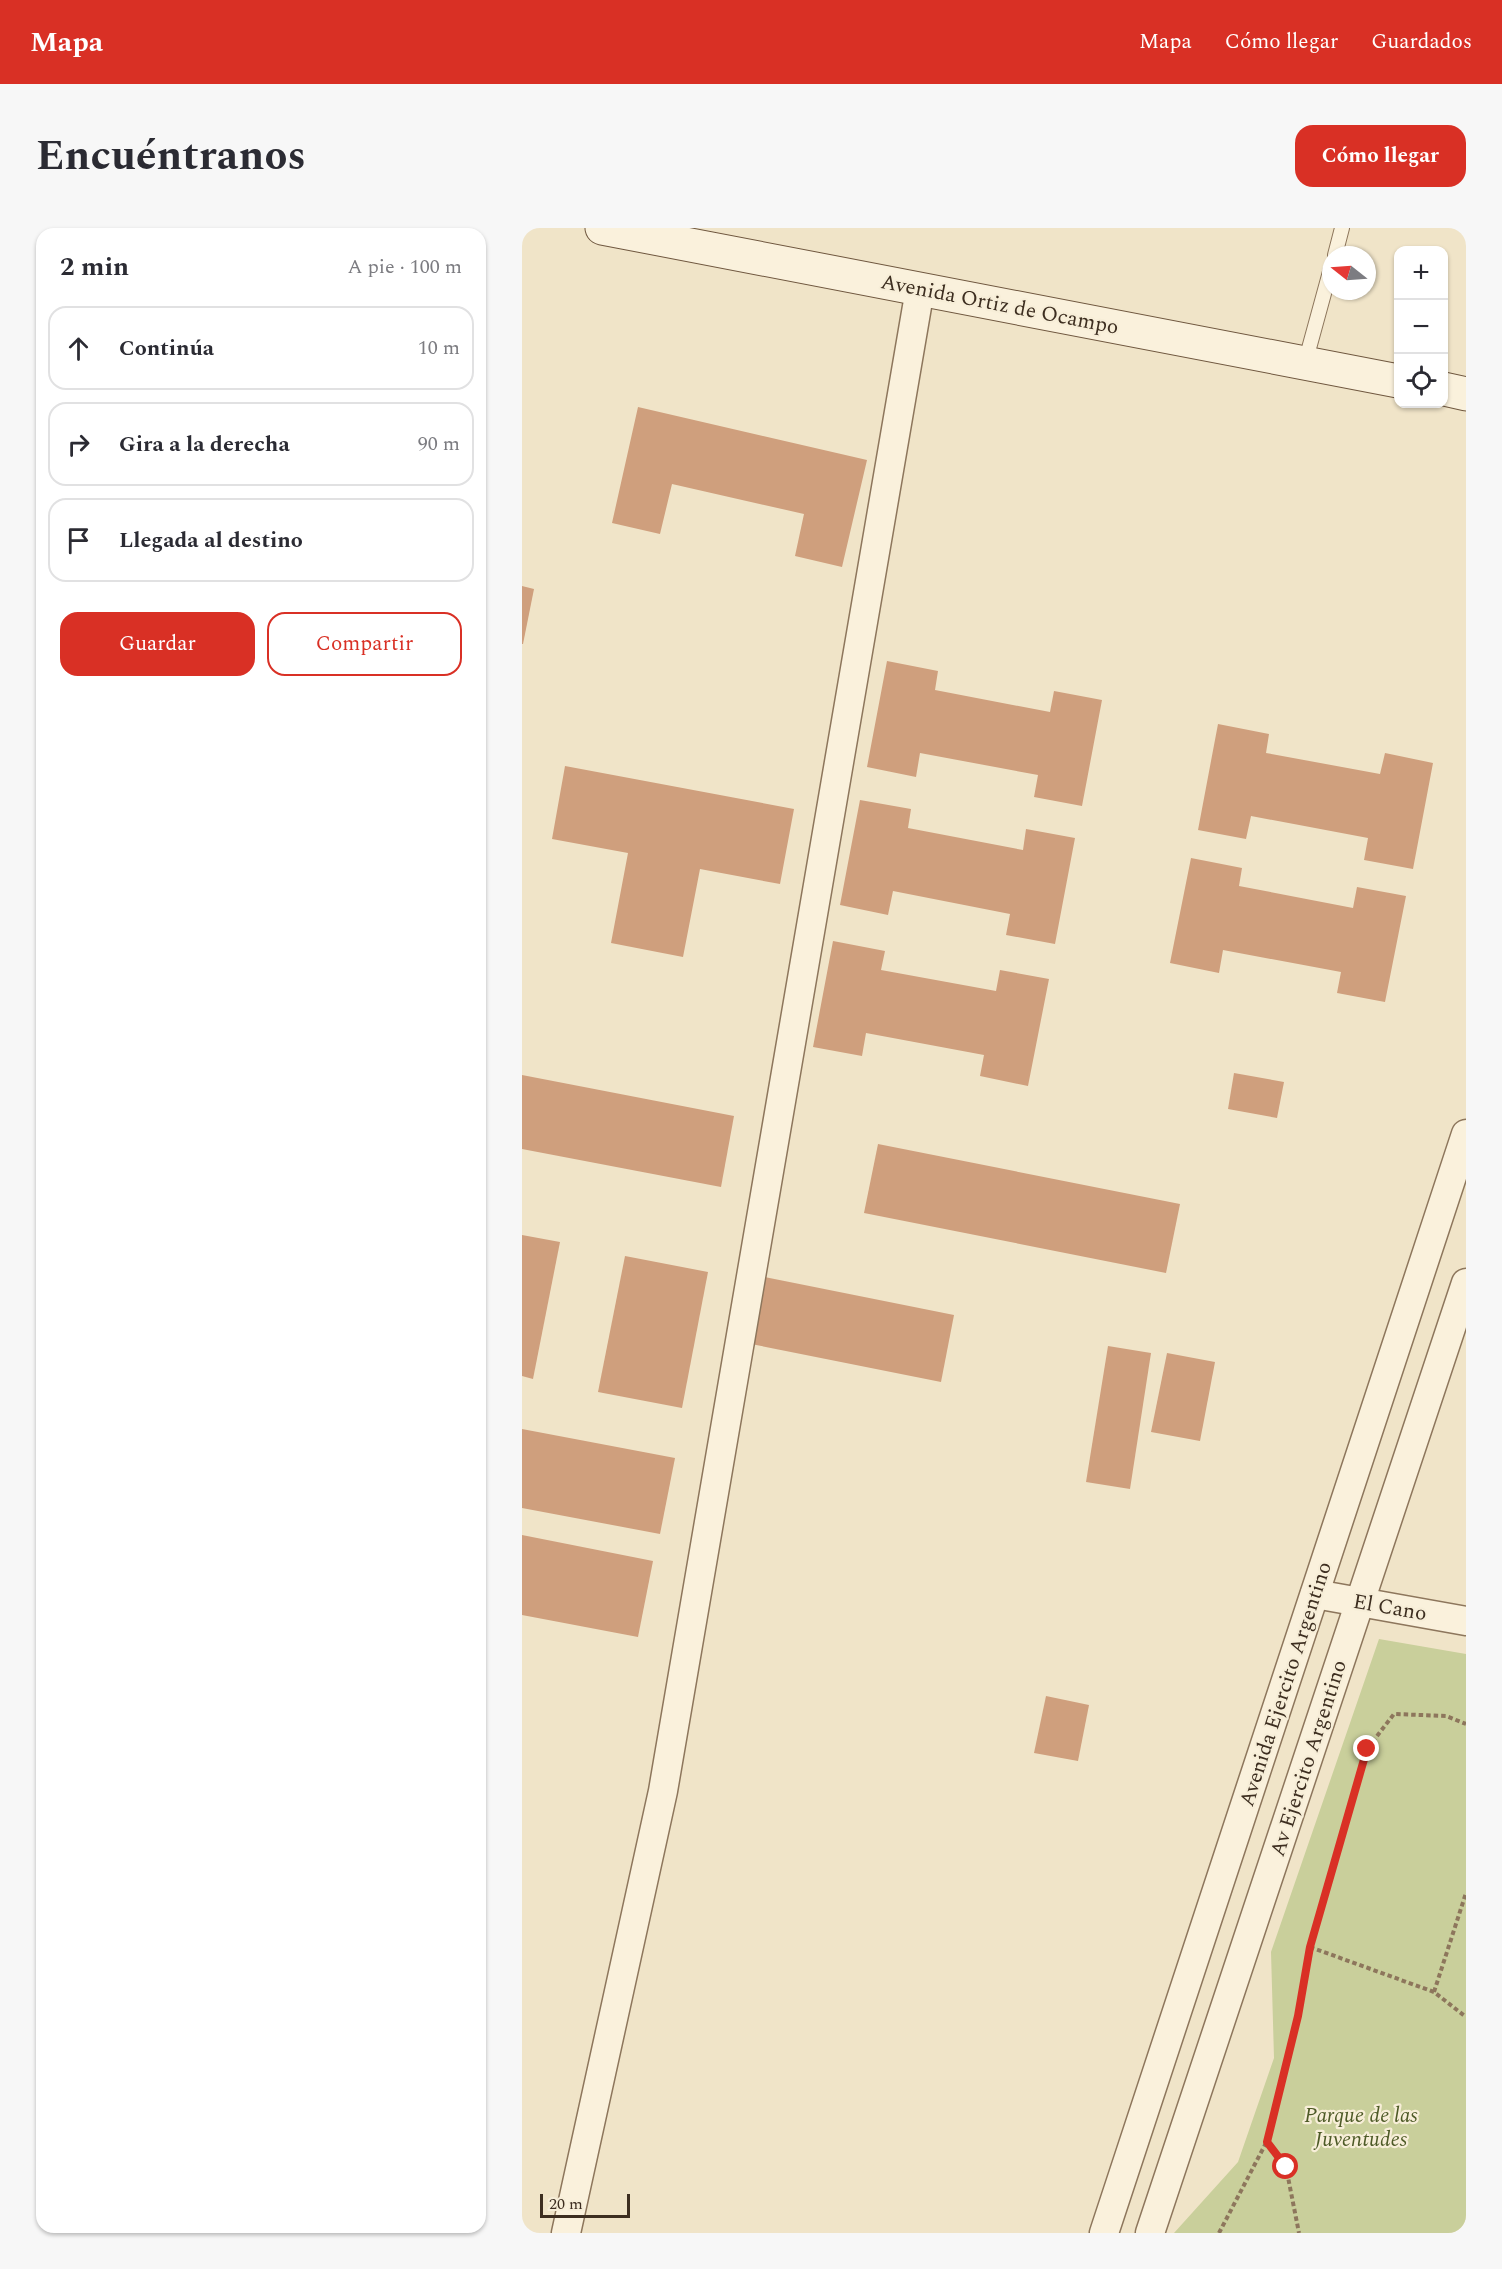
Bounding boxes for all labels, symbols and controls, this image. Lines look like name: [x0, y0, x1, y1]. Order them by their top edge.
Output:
text: Mapa: [30, 21, 103, 64]
text: Mapa: [1139, 26, 1192, 58]
text: Cómo llegar: [1225, 26, 1338, 58]
text: Guardados: [1371, 26, 1472, 58]
text: Encuéntranos: [36, 125, 306, 188]
button: Cómo llegar: [1295, 125, 1466, 187]
north arrow: [1322, 246, 1376, 300]
map controls: [1394, 246, 1448, 408]
button: +: [1394, 246, 1448, 300]
text: 2 min: [60, 247, 129, 287]
text: A pie · 100 m: [348, 252, 462, 282]
street label: Avenida Ortiz de Ocampo: [878, 266, 1121, 344]
button: −: [1394, 300, 1448, 354]
icon: ahead: [62, 332, 95, 365]
text: Continúa: [119, 332, 214, 365]
text: 10 m: [418, 333, 460, 363]
button: locate: [1394, 354, 1448, 408]
icon: right: [62, 428, 95, 461]
text: Gira a la derecha: [119, 428, 290, 461]
text: 90 m: [418, 429, 460, 459]
icon: arrive: [62, 524, 95, 557]
text: Llegada al destino: [119, 524, 303, 557]
button: Guardar: [60, 612, 255, 676]
button: Compartir: [267, 612, 462, 676]
street label: Avenida Ejercito Argentino: [1231, 1558, 1341, 1811]
street label: El Cano: [1351, 1586, 1429, 1630]
street label: Av Ejercito Argentino: [1262, 1656, 1356, 1861]
route end: [1353, 1735, 1379, 1761]
park label: Parque de las Juventudes: [1304, 2100, 1418, 2156]
route start: [1272, 2153, 1298, 2179]
scale bar: [540, 2191, 630, 2218]
text: 20 m: [549, 2192, 583, 2216]

